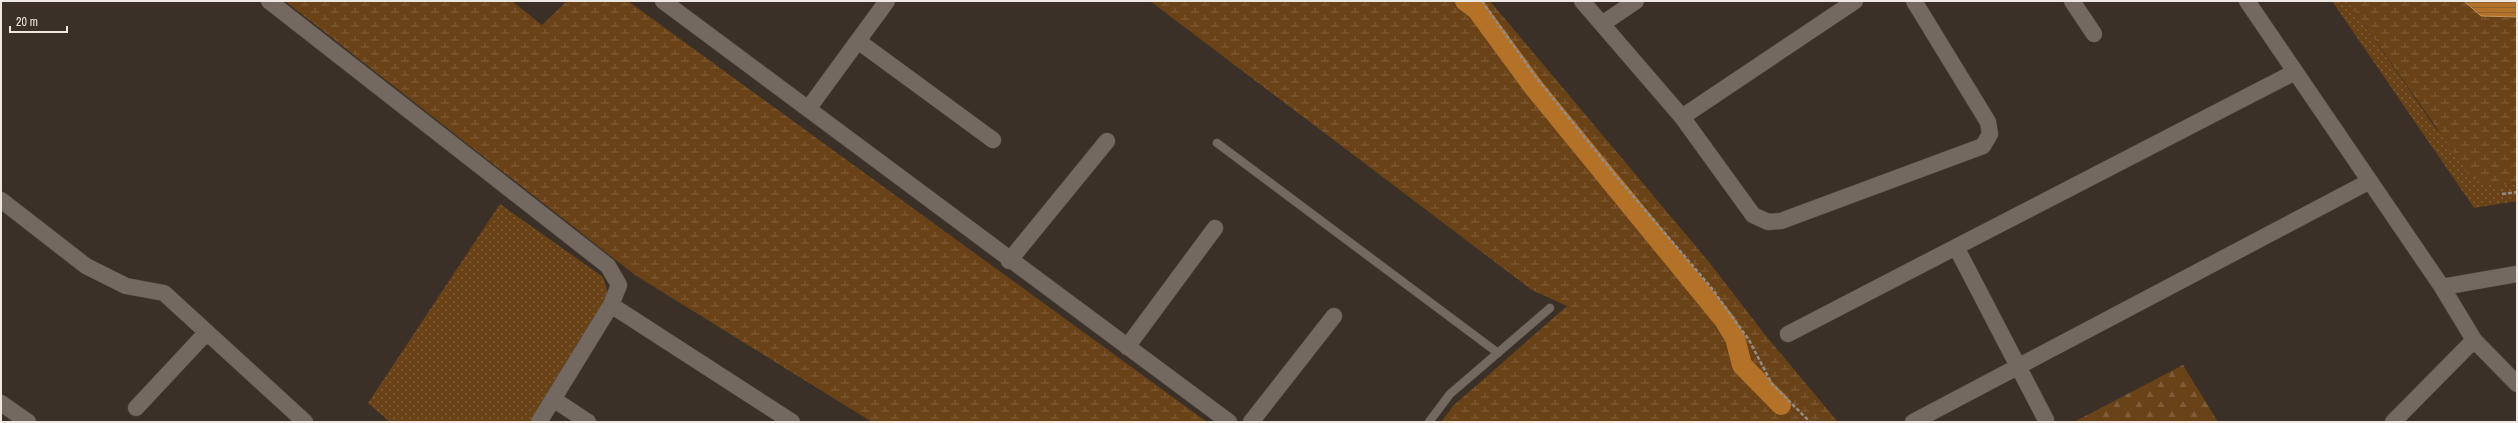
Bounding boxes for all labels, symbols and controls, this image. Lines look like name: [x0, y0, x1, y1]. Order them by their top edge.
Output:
scale bar: [10, 8, 67, 34]
text: 20 m: [16, 14, 38, 30]

